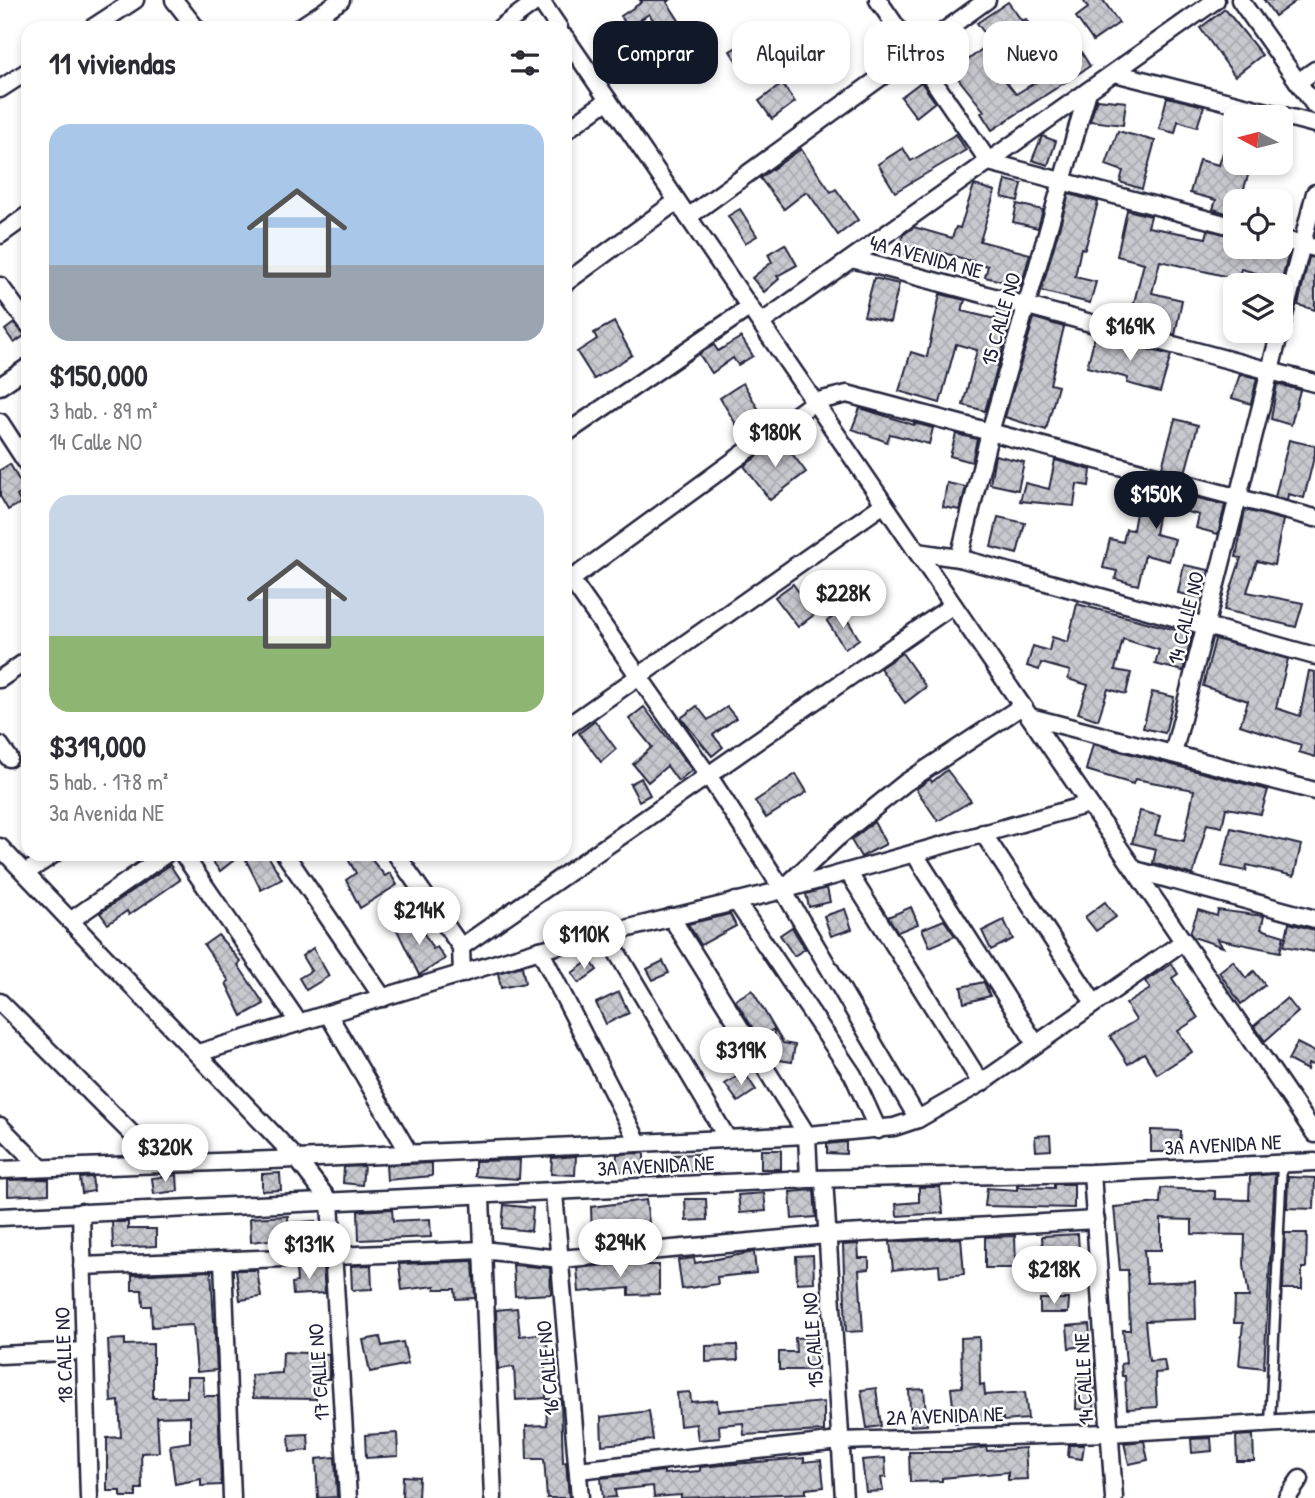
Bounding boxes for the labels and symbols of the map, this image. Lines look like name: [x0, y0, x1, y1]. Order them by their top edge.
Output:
north arrow: [1223, 105, 1293, 175]
street label: 4A AVENIDA NE: [866, 228, 986, 286]
street label: 15 CALLE NO: [973, 269, 1028, 369]
pin: $169K: [1081, 304, 1179, 363]
pin: $180K: [726, 410, 824, 469]
pin: $150K: [1107, 472, 1205, 531]
street label: 14 CALLE NO: [1160, 568, 1211, 667]
pin: $228K: [794, 570, 892, 630]
pin: $214K: [370, 888, 468, 947]
pin: $110K: [535, 912, 633, 971]
pin: $319K: [692, 1028, 790, 1087]
pin: $320K: [116, 1124, 214, 1184]
street label: 3A AVENIDA NE: [1164, 1127, 1282, 1162]
street label: 3A AVENIDA NE: [597, 1148, 715, 1183]
pin: $294K: [571, 1220, 669, 1279]
pin: $131K: [260, 1222, 358, 1281]
pin: $218K: [1005, 1246, 1103, 1306]
street label: 15 CALLE NO: [795, 1291, 830, 1389]
street label: 18 CALLE NO: [47, 1307, 80, 1403]
street label: 16 CALLE NO: [529, 1319, 566, 1417]
street label: 17 CALLE NO: [301, 1323, 336, 1422]
street label: 14 CALLE NE: [1067, 1332, 1100, 1426]
street label: 2A AVENIDA NE: [886, 1399, 1004, 1432]

